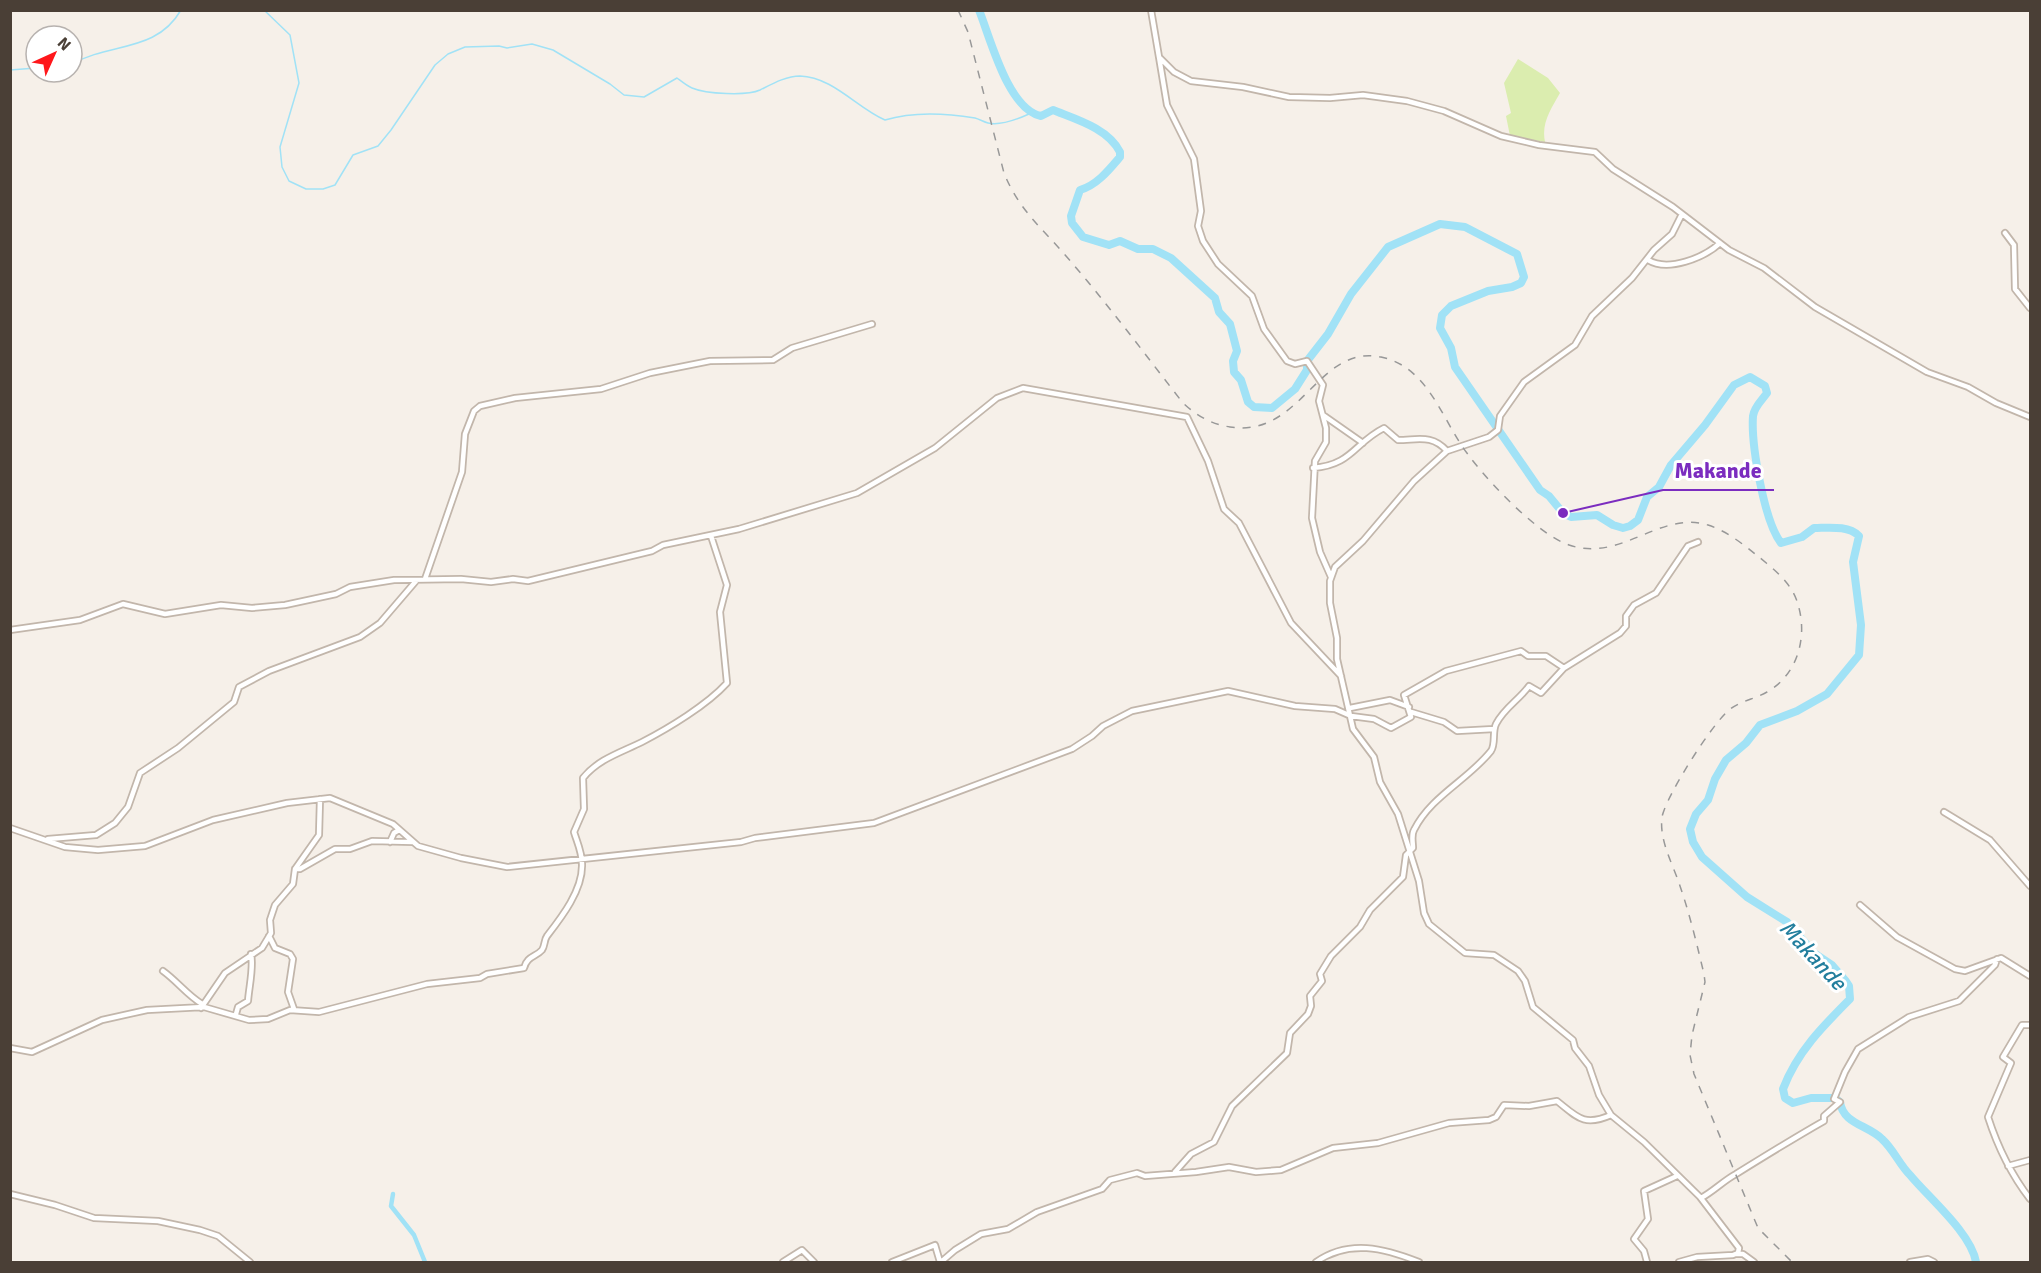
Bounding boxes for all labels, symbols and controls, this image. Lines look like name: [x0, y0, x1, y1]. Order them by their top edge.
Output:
north arrow: [24, 24, 84, 84]
text: N: [53, 33, 75, 55]
callout: Makande: [1663, 450, 1774, 490]
text: Makande: [1674, 457, 1762, 484]
water label: Makande: [1774, 914, 1853, 996]

